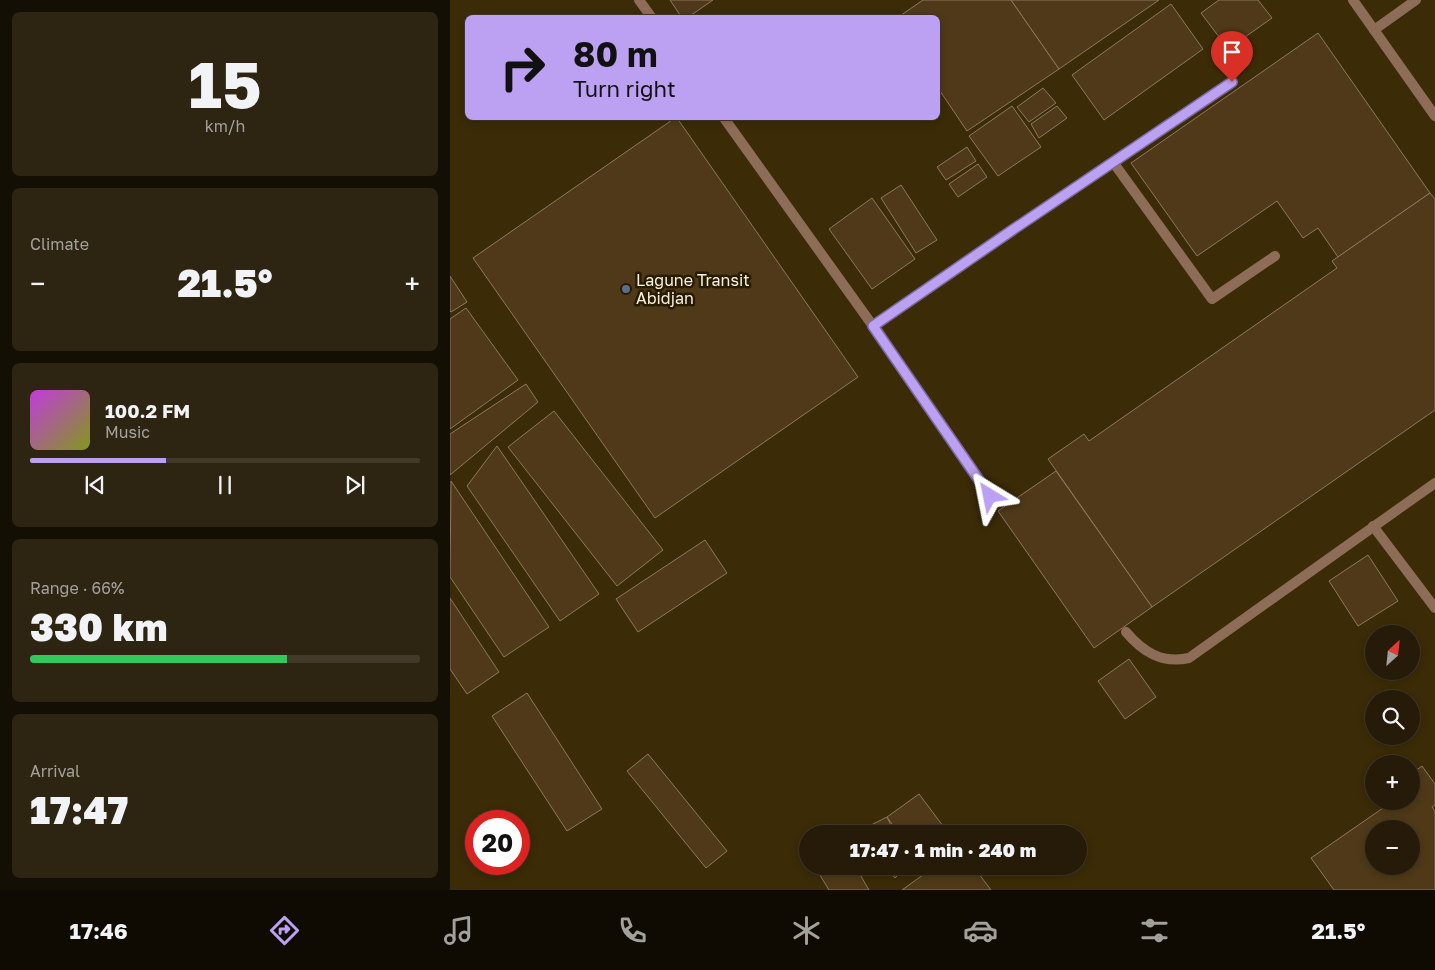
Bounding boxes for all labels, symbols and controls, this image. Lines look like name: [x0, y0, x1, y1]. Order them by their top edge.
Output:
pin: [1211, 31, 1253, 82]
text: 80 m: [573, 33, 658, 75]
icon: right: [490, 35, 555, 100]
icon: arrive: [1218, 38, 1246, 66]
text: 15: [188, 44, 262, 122]
text: Turn right: [573, 75, 676, 102]
text: km/h: [205, 116, 245, 136]
text: Climate: [30, 234, 89, 254]
text: 21.5°: [178, 260, 272, 305]
text: −: [30, 267, 45, 300]
text: +: [405, 267, 420, 300]
place label: Lagune Transit Abidjan: [636, 270, 750, 308]
marker: Lagune Transit Abidjan: [620, 283, 632, 295]
text: 100.2 FM: [105, 399, 190, 422]
text: Music: [105, 422, 150, 442]
position arrow: [963, 469, 1015, 521]
icon: previous: [81, 471, 109, 499]
icon: pause: [211, 471, 239, 499]
icon: next: [341, 471, 369, 499]
text: Range · 66%: [30, 578, 124, 598]
text: 330 km: [30, 604, 168, 649]
north arrow: [1365, 625, 1420, 680]
map controls: [1365, 625, 1420, 875]
button: search: [1365, 690, 1420, 745]
button: +: [1365, 755, 1420, 810]
text: Arrival: [30, 761, 80, 781]
text: 17:47: [30, 787, 128, 832]
speed limit sign: 20: [465, 810, 530, 875]
button: −: [1365, 820, 1420, 875]
text: 17:47 · 1 min · 240 m: [850, 838, 1036, 861]
icon: directions: [267, 913, 302, 948]
icon: music: [441, 913, 476, 948]
icon: phone: [615, 913, 650, 948]
icon: climate: [789, 913, 824, 948]
icon: car: [963, 913, 998, 948]
icon: filters: [1137, 913, 1172, 948]
text: 17:46: [70, 917, 128, 944]
text: 21.5°: [1312, 917, 1365, 944]

